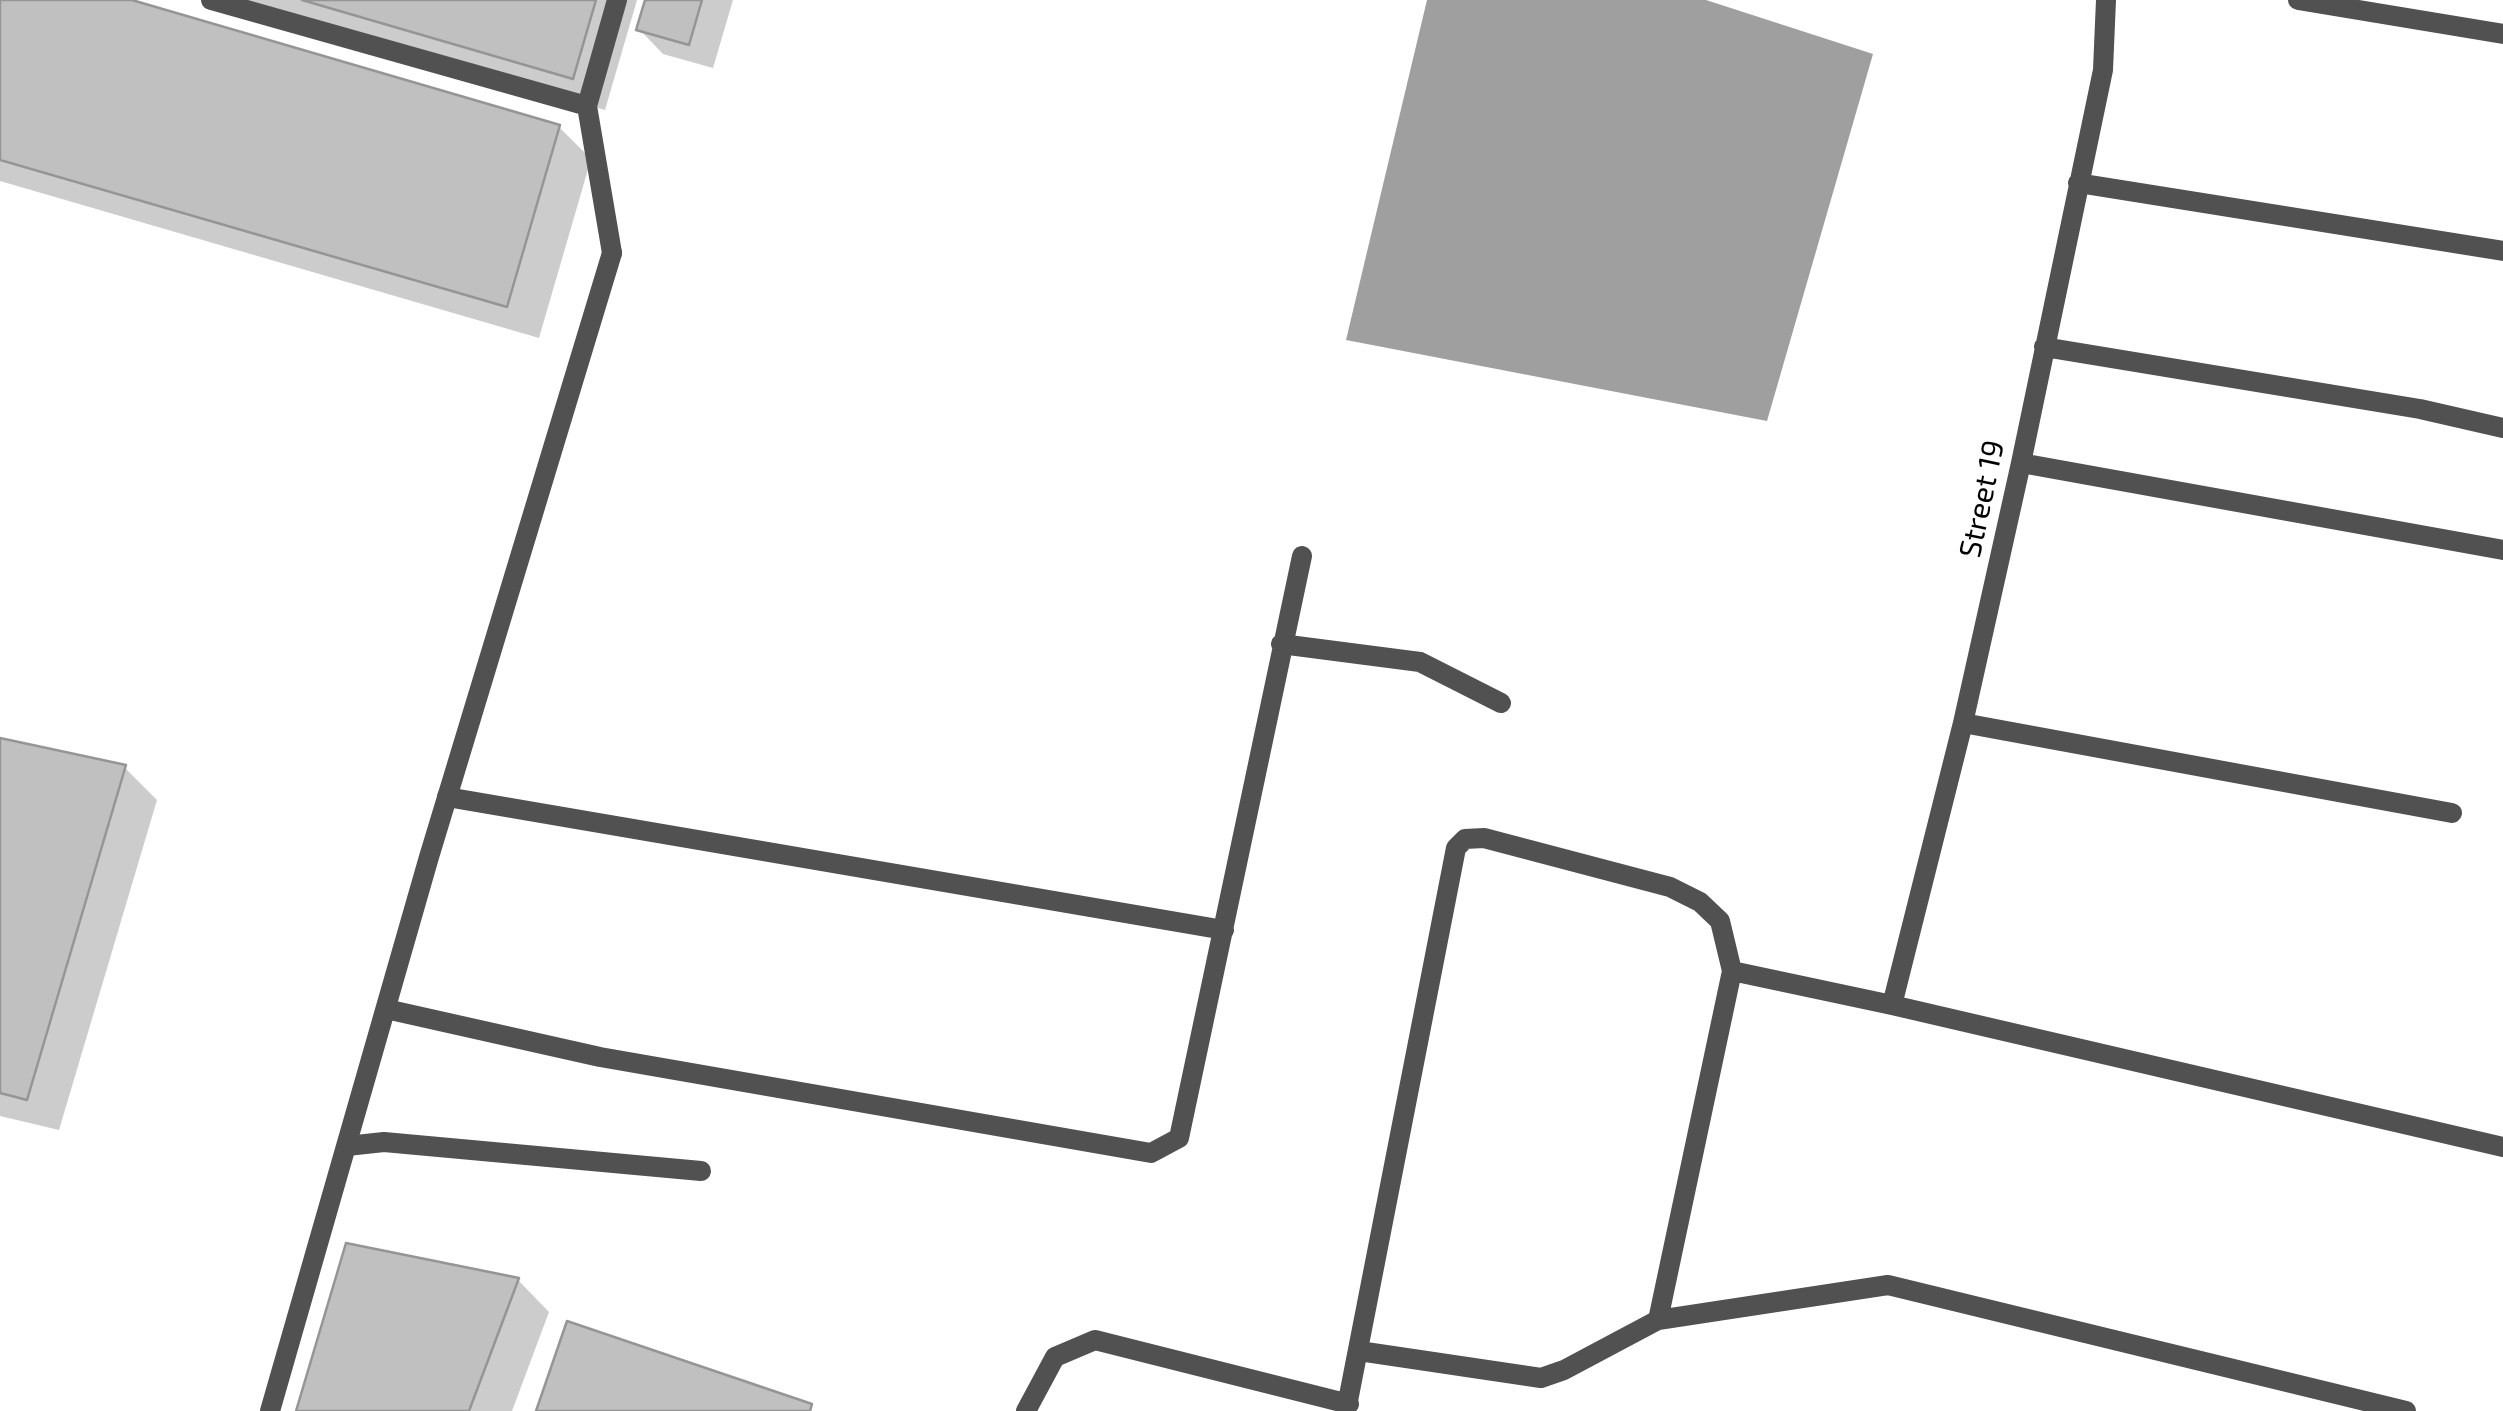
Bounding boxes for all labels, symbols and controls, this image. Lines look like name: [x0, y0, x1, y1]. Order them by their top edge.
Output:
street label: Street 19: [1952, 437, 2012, 561]

